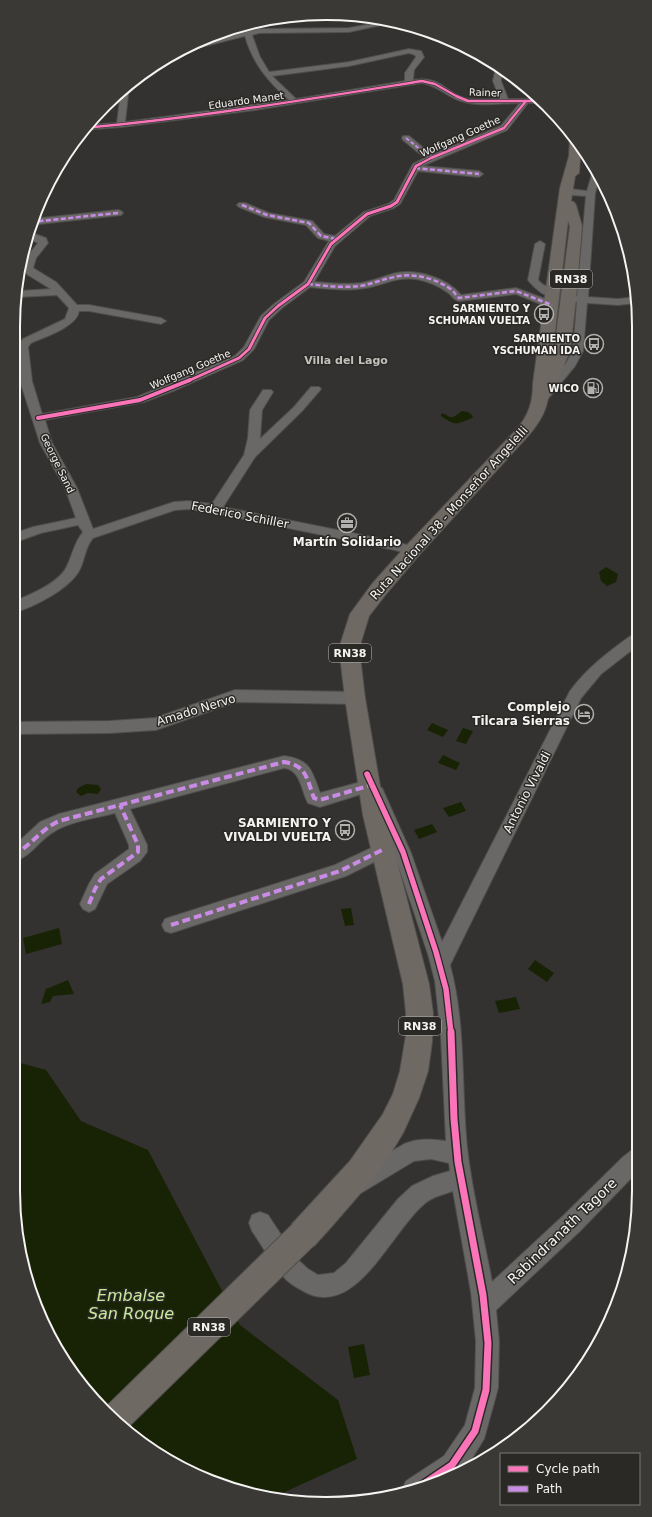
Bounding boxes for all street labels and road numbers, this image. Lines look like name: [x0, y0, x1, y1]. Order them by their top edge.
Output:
street label: Rainer: [469, 86, 502, 99]
street label: Eduardo Manet: [208, 90, 284, 111]
street label: Wolfgang Goethe: [418, 114, 502, 159]
road number: RN38: [550, 270, 592, 288]
street label: Wolfgang Goethe: [148, 347, 232, 391]
street label: Ruta Nacional 38 - Monseñor Angelelli: [367, 423, 531, 603]
street label: George Sand: [38, 432, 77, 495]
street label: Federico Schiller: [190, 499, 290, 531]
road number: RN38: [329, 644, 371, 662]
street label: Amado Nervo: [155, 691, 237, 729]
street label: Antonio Vivaldi: [500, 749, 554, 835]
road number: RN38: [399, 1017, 441, 1035]
street label: Rabindranath Tagore: [504, 1175, 620, 1287]
road number: RN38: [188, 1318, 230, 1336]

